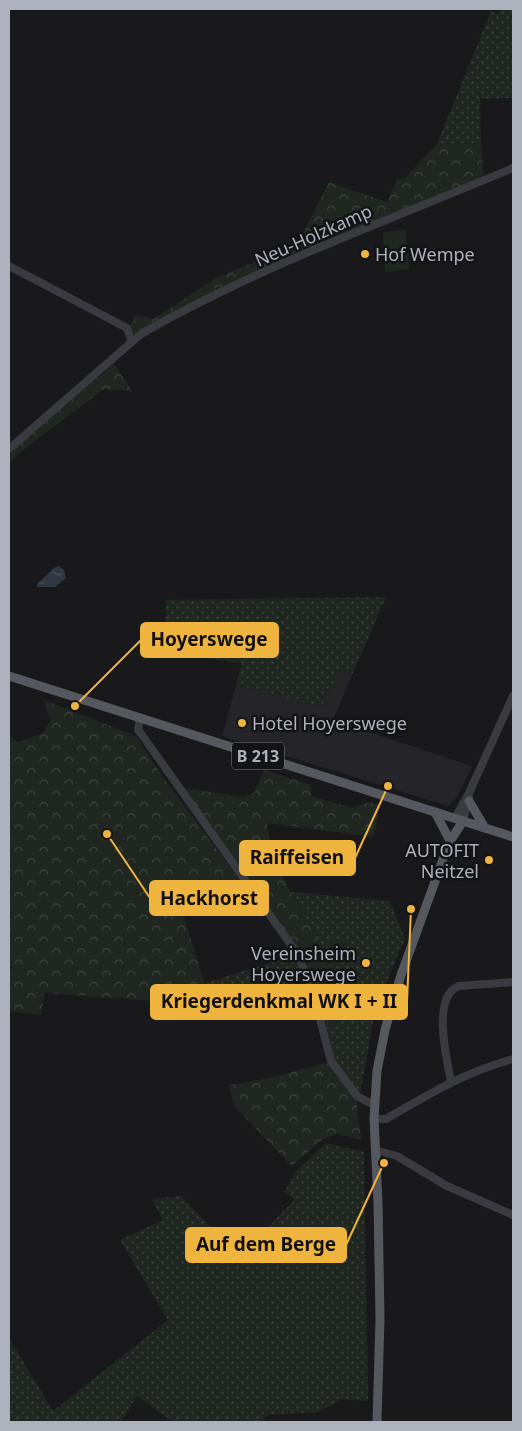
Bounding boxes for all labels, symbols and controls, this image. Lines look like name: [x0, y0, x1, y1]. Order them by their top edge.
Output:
street label: Neu-Holzkamp: [251, 198, 375, 272]
place label: Hof Wempe: [375, 242, 475, 266]
marker: Hof Wempe: [359, 248, 371, 260]
callout: Hoyerswege: [141, 623, 278, 657]
text: Hoyerswege: [150, 626, 268, 652]
place label: Hotel Hoyerswege: [252, 711, 407, 735]
marker: Hotel Hoyerswege: [236, 717, 248, 729]
road number: B 213: [232, 742, 284, 769]
place label: AUTOFIT Neitzel: [405, 838, 479, 883]
callout: Raiffeisen: [240, 841, 355, 875]
text: Raiffeisen: [250, 844, 344, 870]
marker: AUTOFIT Neitzel: [483, 854, 495, 866]
callout: Hackhorst: [150, 881, 268, 915]
text: Hackhorst: [160, 885, 258, 911]
place label: Vereinsheim Hoyerswege: [251, 941, 356, 986]
marker: Vereinsheim Hoyerswege: [360, 957, 372, 969]
callout: Kriegerdenkmal WK I + II: [151, 985, 407, 1019]
text: Kriegerdenkmal WK I + II: [161, 988, 397, 1014]
callout: Auf dem Berge: [186, 1228, 346, 1262]
text: Auf dem Berge: [196, 1231, 336, 1257]

